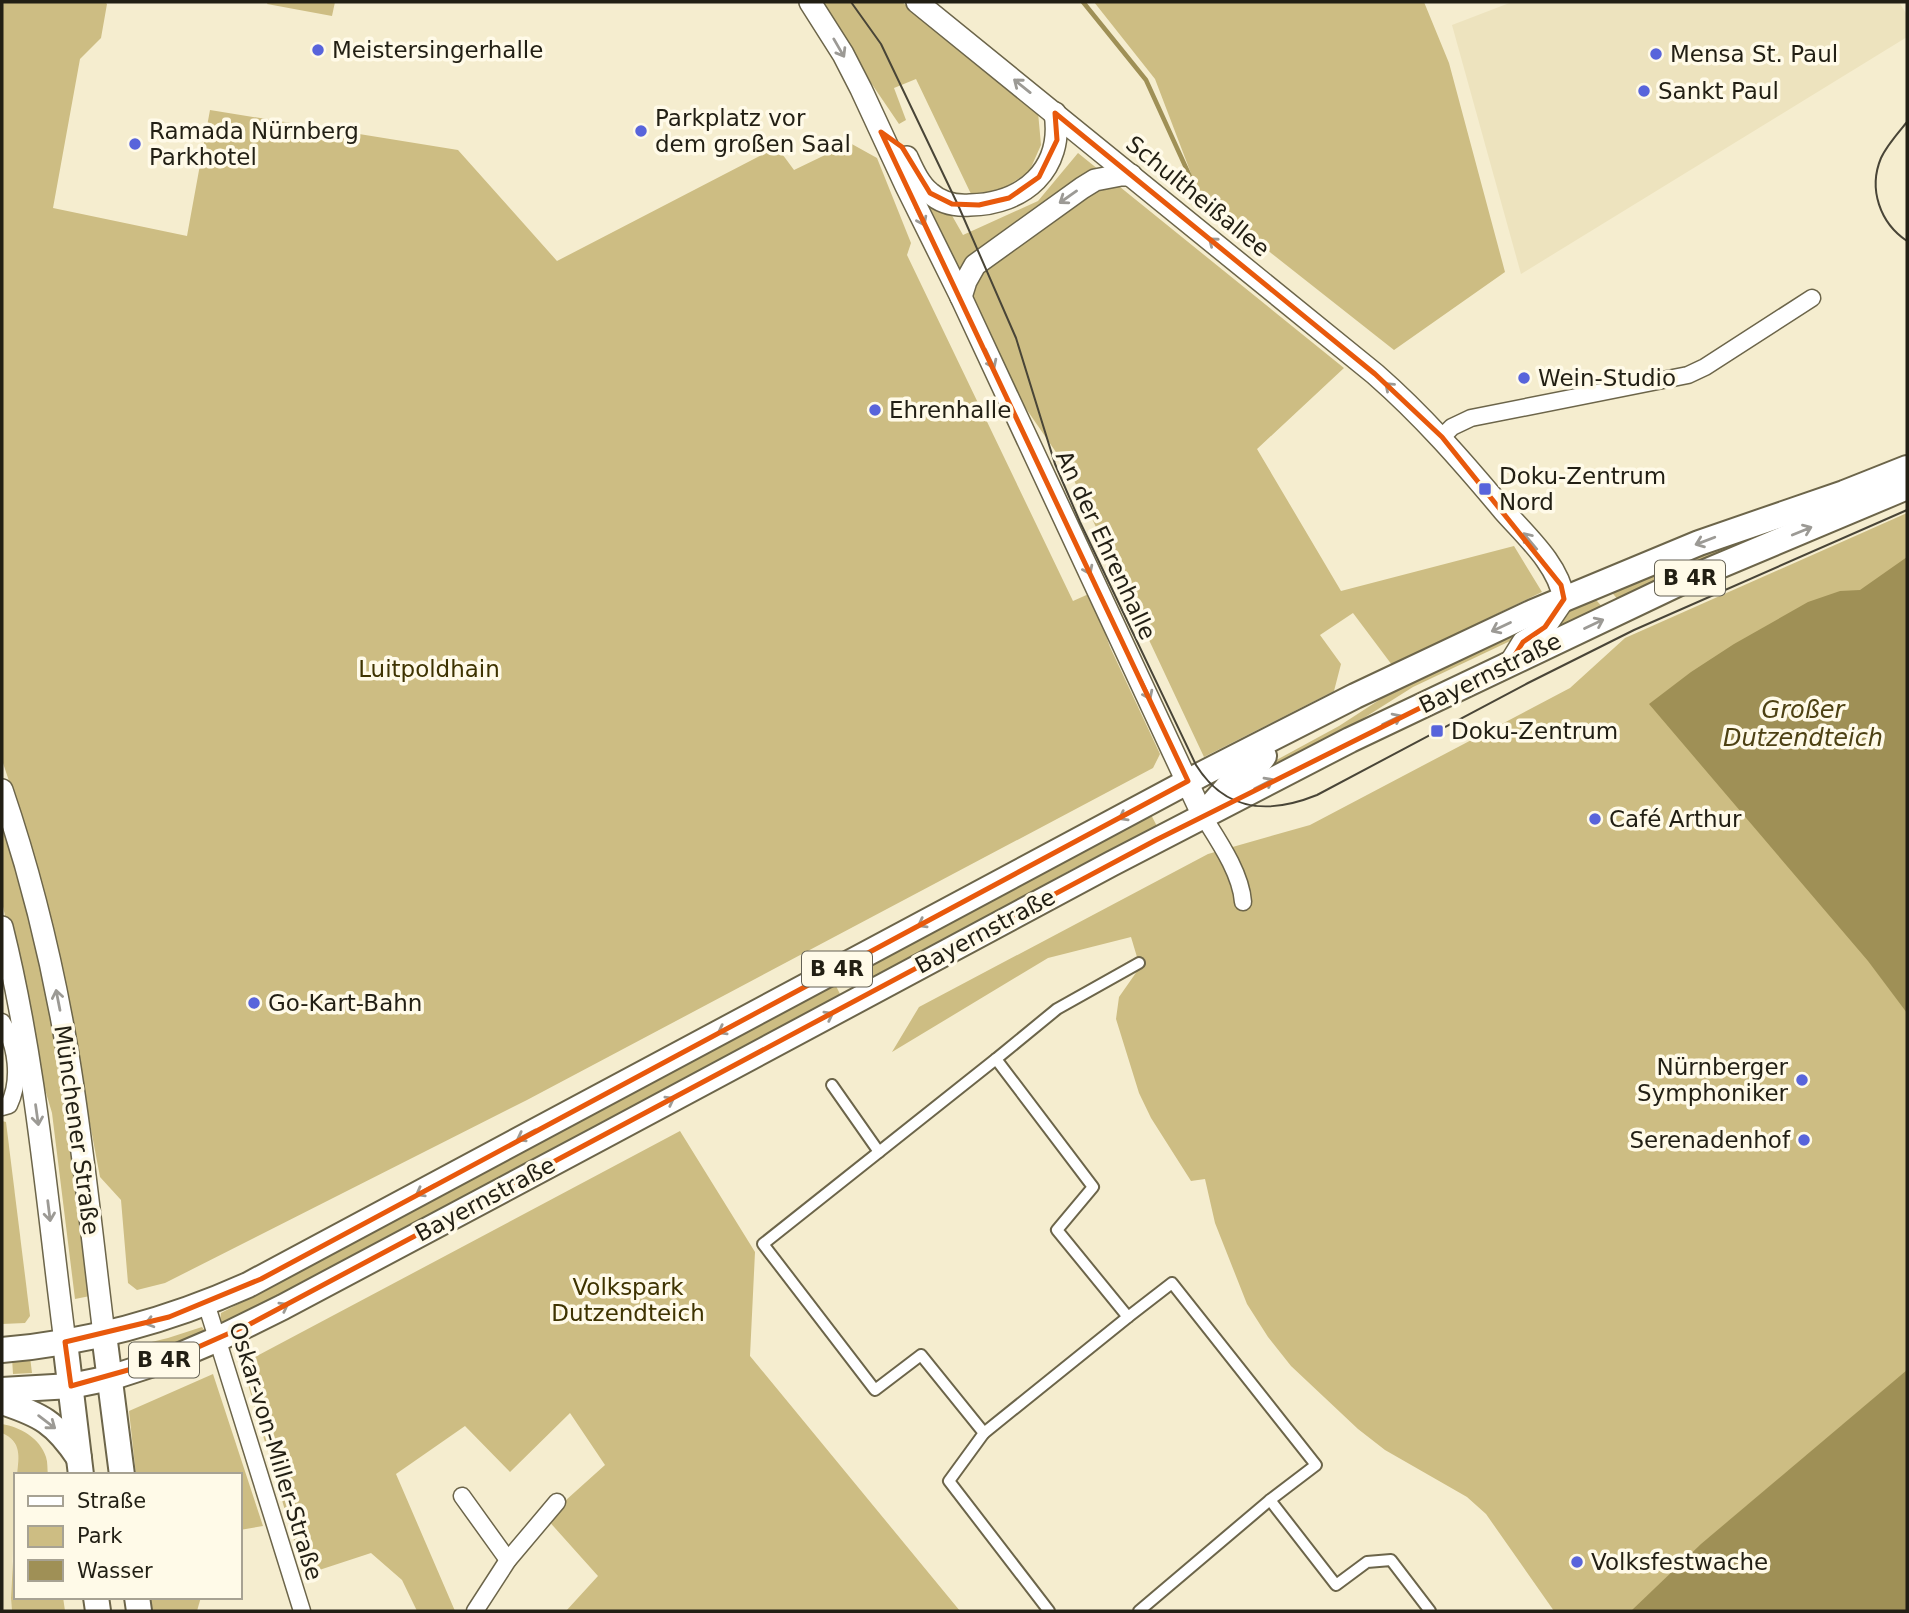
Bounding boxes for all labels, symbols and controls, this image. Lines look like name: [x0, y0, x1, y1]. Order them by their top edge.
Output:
place label: Meistersingerhalle: [332, 37, 543, 63]
one-way arrow: [832, 37, 846, 57]
place label: Mensa St. Paul: [1670, 41, 1838, 67]
marker: Meistersingerhalle: [310, 42, 326, 58]
marker: Mensa St. Paul: [1648, 46, 1664, 62]
one-way arrow: [1013, 78, 1031, 94]
place label: Sankt Paul: [1658, 78, 1779, 104]
marker: Sankt Paul: [1636, 83, 1652, 99]
place label: Parkplatz vor dem großen Saal: [655, 105, 851, 157]
place label: Ramada Nürnberg Parkhotel: [149, 118, 359, 170]
marker: Parkplatz vor dem großen Saal: [633, 123, 649, 139]
street label: Schultheißallee: [1121, 130, 1275, 262]
marker: Ramada Nürnberg Parkhotel: [127, 136, 143, 152]
one-way arrow: [1059, 190, 1078, 204]
one-way arrow: [914, 205, 928, 226]
one-way arrow: [1209, 237, 1227, 253]
one-way arrow: [984, 348, 997, 369]
place label: Wein-Studio: [1538, 365, 1676, 391]
marker: Wein-Studio: [1516, 370, 1532, 386]
one-way arrow: [1385, 381, 1402, 398]
place label: Ehrenhalle: [889, 397, 1011, 423]
marker: Ehrenhalle: [867, 402, 883, 418]
street label: An der Ehrenhalle: [1051, 446, 1161, 644]
place label: Doku-Zentrum Nord: [1499, 463, 1666, 515]
marker: Doku-Zentrum Nord: [1477, 481, 1493, 497]
one-way arrow: [1790, 524, 1812, 537]
one-way arrow: [1522, 533, 1538, 551]
one-way arrow: [1694, 535, 1716, 548]
one-way arrow: [1080, 554, 1094, 575]
road number: B 4R: [1655, 560, 1725, 596]
one-way arrow: [1583, 616, 1604, 630]
one-way arrow: [1491, 620, 1512, 634]
street label: Bayernstraße: [1415, 627, 1565, 719]
park label: Luitpoldhain: [358, 656, 500, 682]
one-way arrow: [1140, 679, 1153, 700]
water label: Großer Dutzendteich: [1723, 696, 1883, 752]
one-way arrow: [1381, 713, 1402, 726]
place label: Doku-Zentrum: [1451, 718, 1618, 744]
marker: Doku-Zentrum: [1429, 723, 1445, 739]
one-way arrow: [1253, 777, 1274, 791]
place label: Café Arthur: [1609, 806, 1742, 832]
one-way arrow: [1118, 807, 1139, 821]
marker: Café Arthur: [1587, 811, 1603, 827]
street label: Bayernstraße: [911, 883, 1059, 979]
one-way arrow: [918, 914, 938, 928]
road number: B 4R: [802, 951, 872, 986]
one-way arrow: [51, 989, 64, 1012]
place label: Go-Kart-Bahn: [268, 990, 422, 1016]
marker: Go-Kart-Bahn: [246, 995, 262, 1011]
one-way arrow: [813, 1011, 833, 1025]
one-way arrow: [717, 1022, 738, 1035]
street label: Münchener Straße: [49, 1023, 105, 1237]
place label: Nürnberger Symphoniker: [1637, 1054, 1789, 1106]
marker: Nürnberger Symphoniker: [1794, 1072, 1810, 1088]
one-way arrow: [654, 1096, 675, 1109]
one-way arrow: [30, 1103, 43, 1125]
place label: Serenadenhof: [1629, 1127, 1791, 1153]
one-way arrow: [516, 1129, 537, 1142]
marker: Serenadenhof: [1796, 1132, 1812, 1148]
street label: Bayernstraße: [411, 1151, 559, 1247]
one-way arrow: [416, 1183, 436, 1197]
one-way arrow: [42, 1199, 55, 1221]
park label: Volkspark Dutzendteich: [551, 1274, 705, 1326]
one-way arrow: [268, 1301, 289, 1315]
one-way arrow: [145, 1315, 167, 1328]
street label: Oskar-von-Miller-Straße: [224, 1319, 328, 1583]
road number: B 4R: [129, 1342, 199, 1378]
one-way arrow: [37, 1414, 55, 1429]
legend: [14, 1473, 242, 1599]
text: Straße: [77, 1489, 146, 1513]
text: Park: [77, 1524, 123, 1548]
place label: Volksfestwache: [1591, 1549, 1768, 1575]
marker: Volksfestwache: [1569, 1554, 1585, 1570]
text: Wasser: [77, 1559, 153, 1583]

